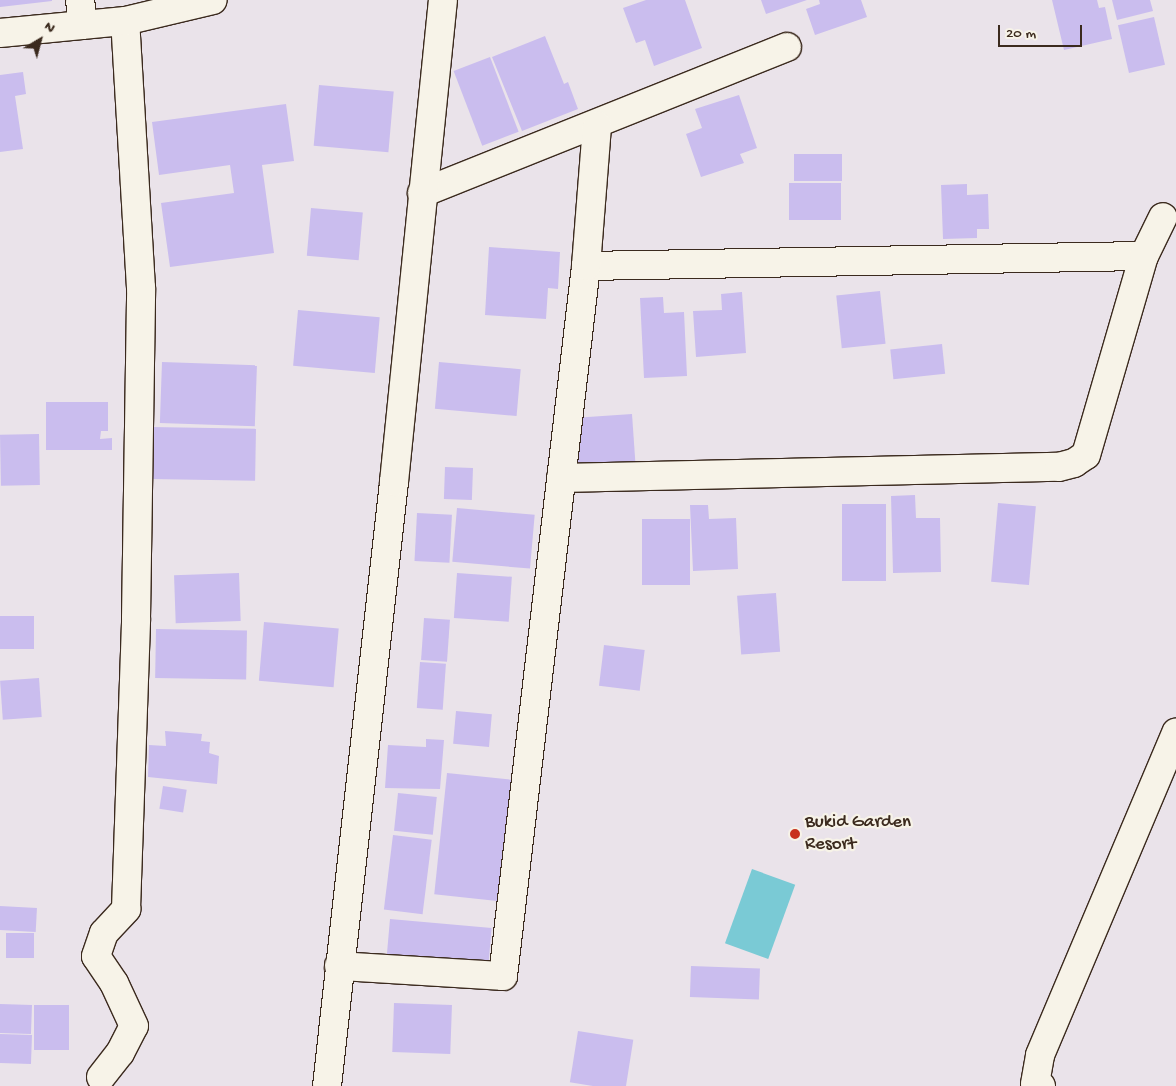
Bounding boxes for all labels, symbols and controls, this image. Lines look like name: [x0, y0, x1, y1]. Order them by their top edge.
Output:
north arrow: [15, 15, 65, 65]
scale bar: [1001, 15, 1085, 47]
text: N: [41, 18, 58, 37]
text: 20 m: [1006, 25, 1036, 43]
place label: Bukid Garden Resort: [805, 812, 911, 856]
marker: Bukid Garden Resort: [789, 828, 801, 840]

